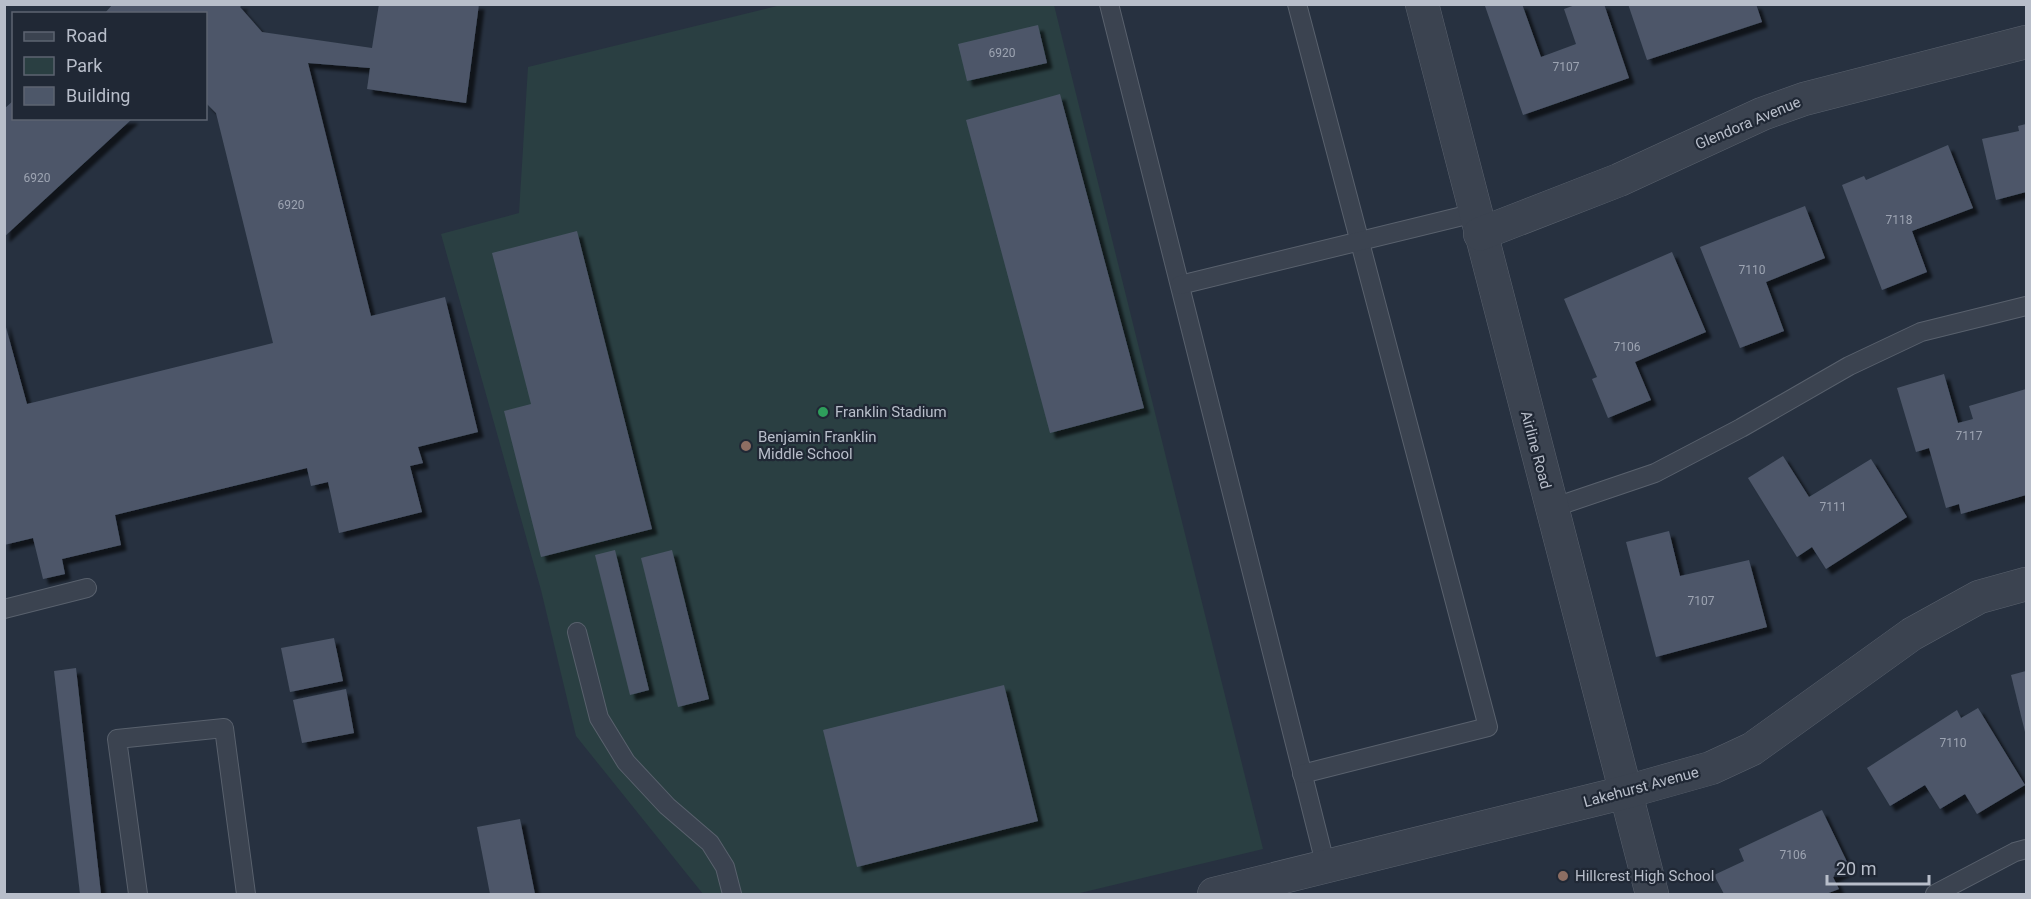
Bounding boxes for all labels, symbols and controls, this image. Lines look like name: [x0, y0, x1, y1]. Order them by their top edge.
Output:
legend: [12, 12, 207, 120]
text: Road: [66, 25, 107, 46]
house number: 6920: [989, 46, 1016, 60]
text: Park: [66, 55, 103, 76]
house number: 7107: [1553, 60, 1580, 74]
text: Building: [66, 85, 130, 106]
street label: Glendora Avenue: [1693, 93, 1803, 153]
house number: 6920: [24, 171, 51, 185]
house number: 6920: [278, 198, 305, 212]
house number: 7118: [1886, 213, 1913, 227]
house number: 7110: [1739, 263, 1766, 277]
house number: 7106: [1614, 340, 1641, 354]
place label: Franklin Stadium: [835, 403, 947, 421]
marker: Franklin Stadium: [816, 405, 830, 419]
street label: Airline Road: [1517, 409, 1555, 491]
place label: Benjamin Franklin Middle School: [758, 428, 877, 463]
house number: 7117: [1956, 429, 1983, 443]
marker: Benjamin Franklin Middle School: [739, 439, 753, 453]
house number: 7111: [1820, 500, 1846, 514]
house number: 7107: [1688, 594, 1715, 608]
house number: 7110: [1940, 736, 1967, 750]
street label: Lakehurst Avenue: [1581, 763, 1701, 811]
house number: 7106: [1780, 848, 1807, 862]
scale bar: [1827, 848, 1929, 886]
text: 20 m: [1836, 858, 1876, 879]
place label: Hillcrest High School: [1575, 867, 1714, 885]
marker: Hillcrest High School: [1556, 869, 1570, 883]

